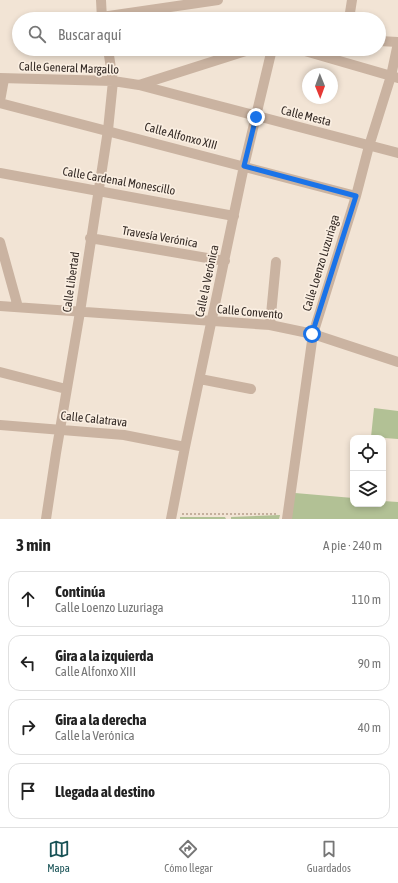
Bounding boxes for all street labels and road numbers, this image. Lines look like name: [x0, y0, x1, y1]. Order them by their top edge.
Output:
street label: Calle General Margallo: [19, 59, 120, 77]
street label: Calle Mesta: [280, 103, 332, 129]
street label: Calle Alfonxo XIII: [143, 120, 219, 152]
street label: Calle Cardenal Monescillo: [61, 164, 177, 198]
street label: Calle Loenzo Luzuriaga: [300, 213, 342, 313]
street label: Travesía Verónica: [121, 223, 199, 251]
street label: Calle la Verónica: [193, 244, 221, 318]
street label: Calle Libertad: [60, 251, 82, 313]
street label: Calle Convento: [216, 302, 284, 322]
street label: Calle Calatrava: [60, 409, 128, 429]

